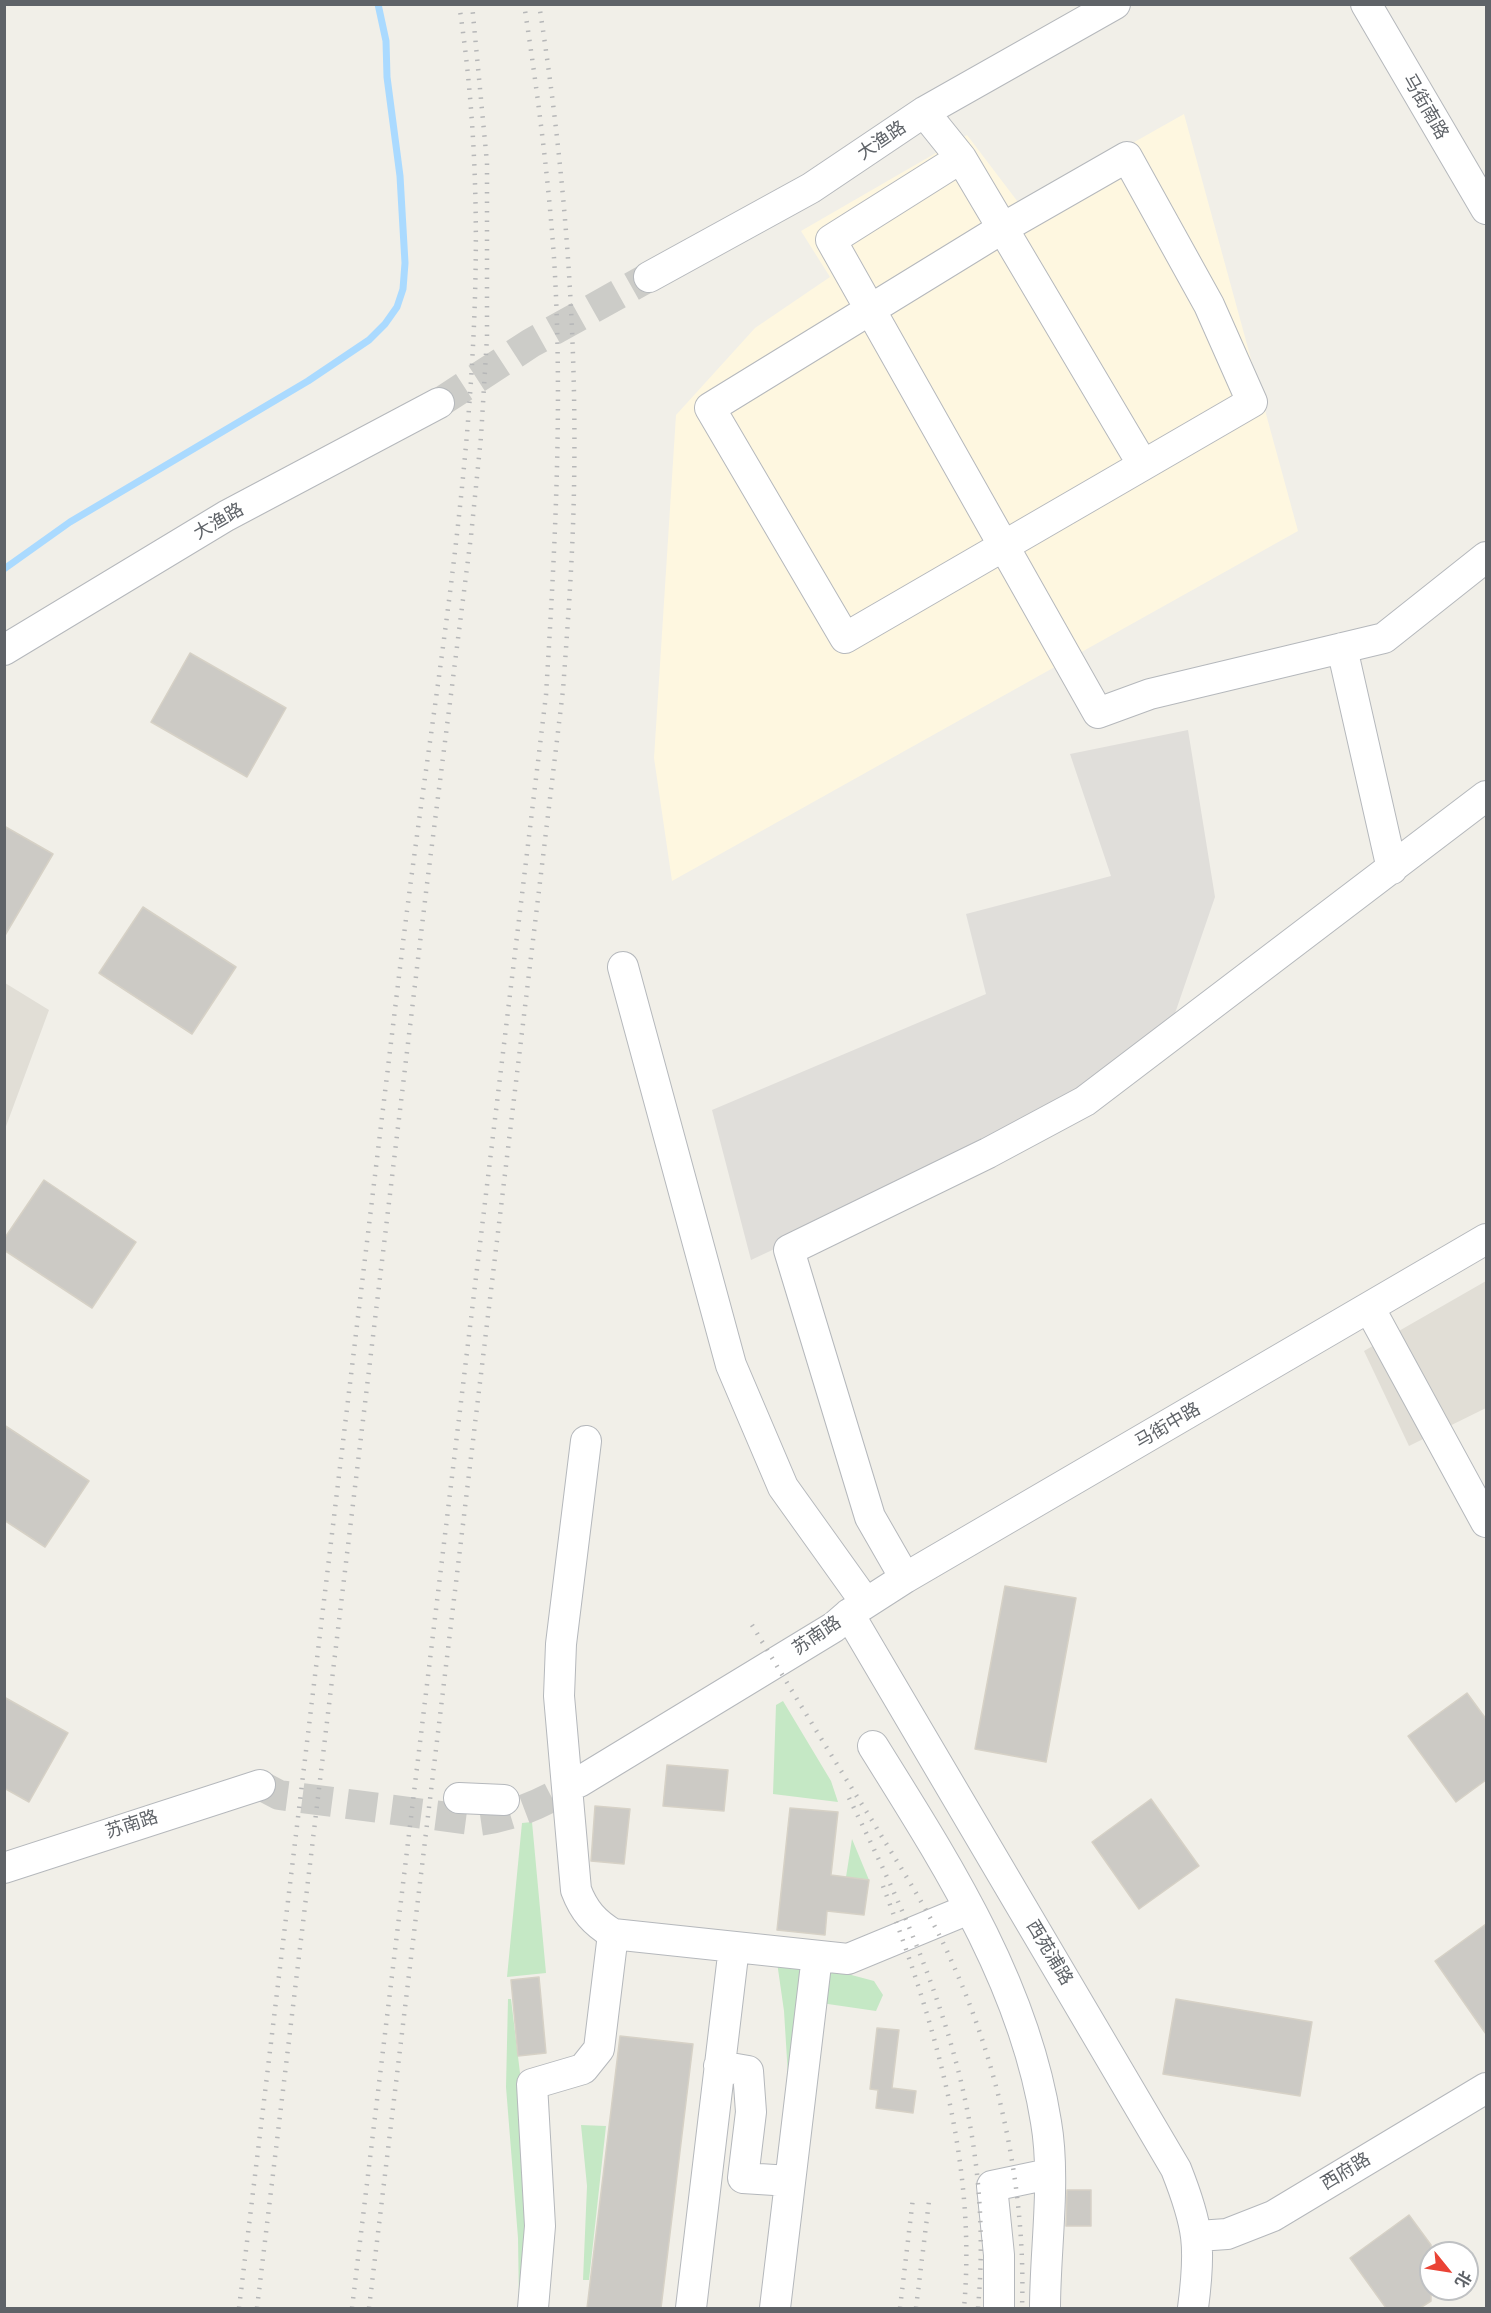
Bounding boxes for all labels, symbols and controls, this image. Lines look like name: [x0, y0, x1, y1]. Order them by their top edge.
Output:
street label: 马街南路: [1398, 70, 1452, 144]
street label: 大渔路: [854, 117, 910, 165]
street label: 大渔路: [190, 499, 248, 545]
street label: 马街中路: [1131, 1399, 1205, 1453]
street label: 苏南路: [789, 1612, 845, 1660]
street label: 苏南路: [103, 1806, 161, 1844]
street label: 西苑浦路: [1021, 1917, 1077, 1989]
street label: 西府路: [1317, 2149, 1375, 2195]
north arrow: [1419, 2241, 1479, 2301]
text: 北: [1452, 2268, 1475, 2290]

